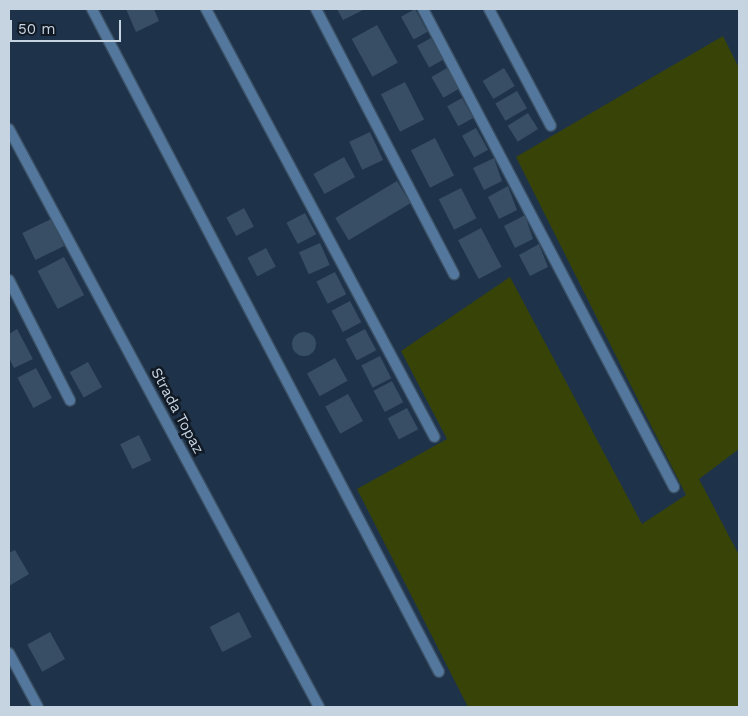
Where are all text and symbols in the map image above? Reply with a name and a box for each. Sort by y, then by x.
scale bar [12,10,124,42]
text: 50 m [18,20,55,38]
street label: Strada Topaz [147,365,207,457]

